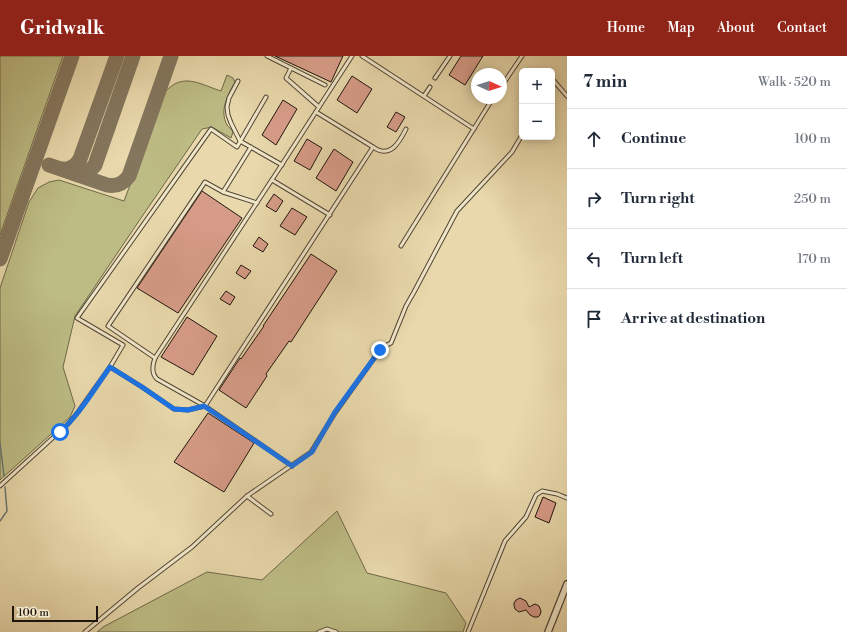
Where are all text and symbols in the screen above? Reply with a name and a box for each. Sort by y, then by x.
text: Gridwalk [20,16,104,40]
text: Home [607,19,645,37]
text: Map [667,19,695,37]
text: About [717,19,755,37]
text: Contact [777,19,827,37]
north arrow [471,68,507,104]
map controls [519,68,555,140]
button: + [519,68,555,104]
text: 7 min [583,71,627,93]
text: Walk · 520 m [758,74,831,90]
button: − [519,104,555,140]
icon: ahead [583,128,605,150]
text: Continue [621,129,686,148]
text: 100 m [795,131,831,147]
icon: right [583,188,605,210]
text: Turn right [621,189,695,208]
text: 250 m [794,191,831,207]
icon: left [583,248,605,270]
text: Turn left [621,249,683,268]
text: 170 m [797,251,831,267]
icon: arrive [583,308,605,330]
text: Arrive at destination [621,309,765,328]
route end [371,341,389,359]
route start [51,423,69,441]
scale bar [12,604,98,623]
text: 100 m [18,606,49,620]

